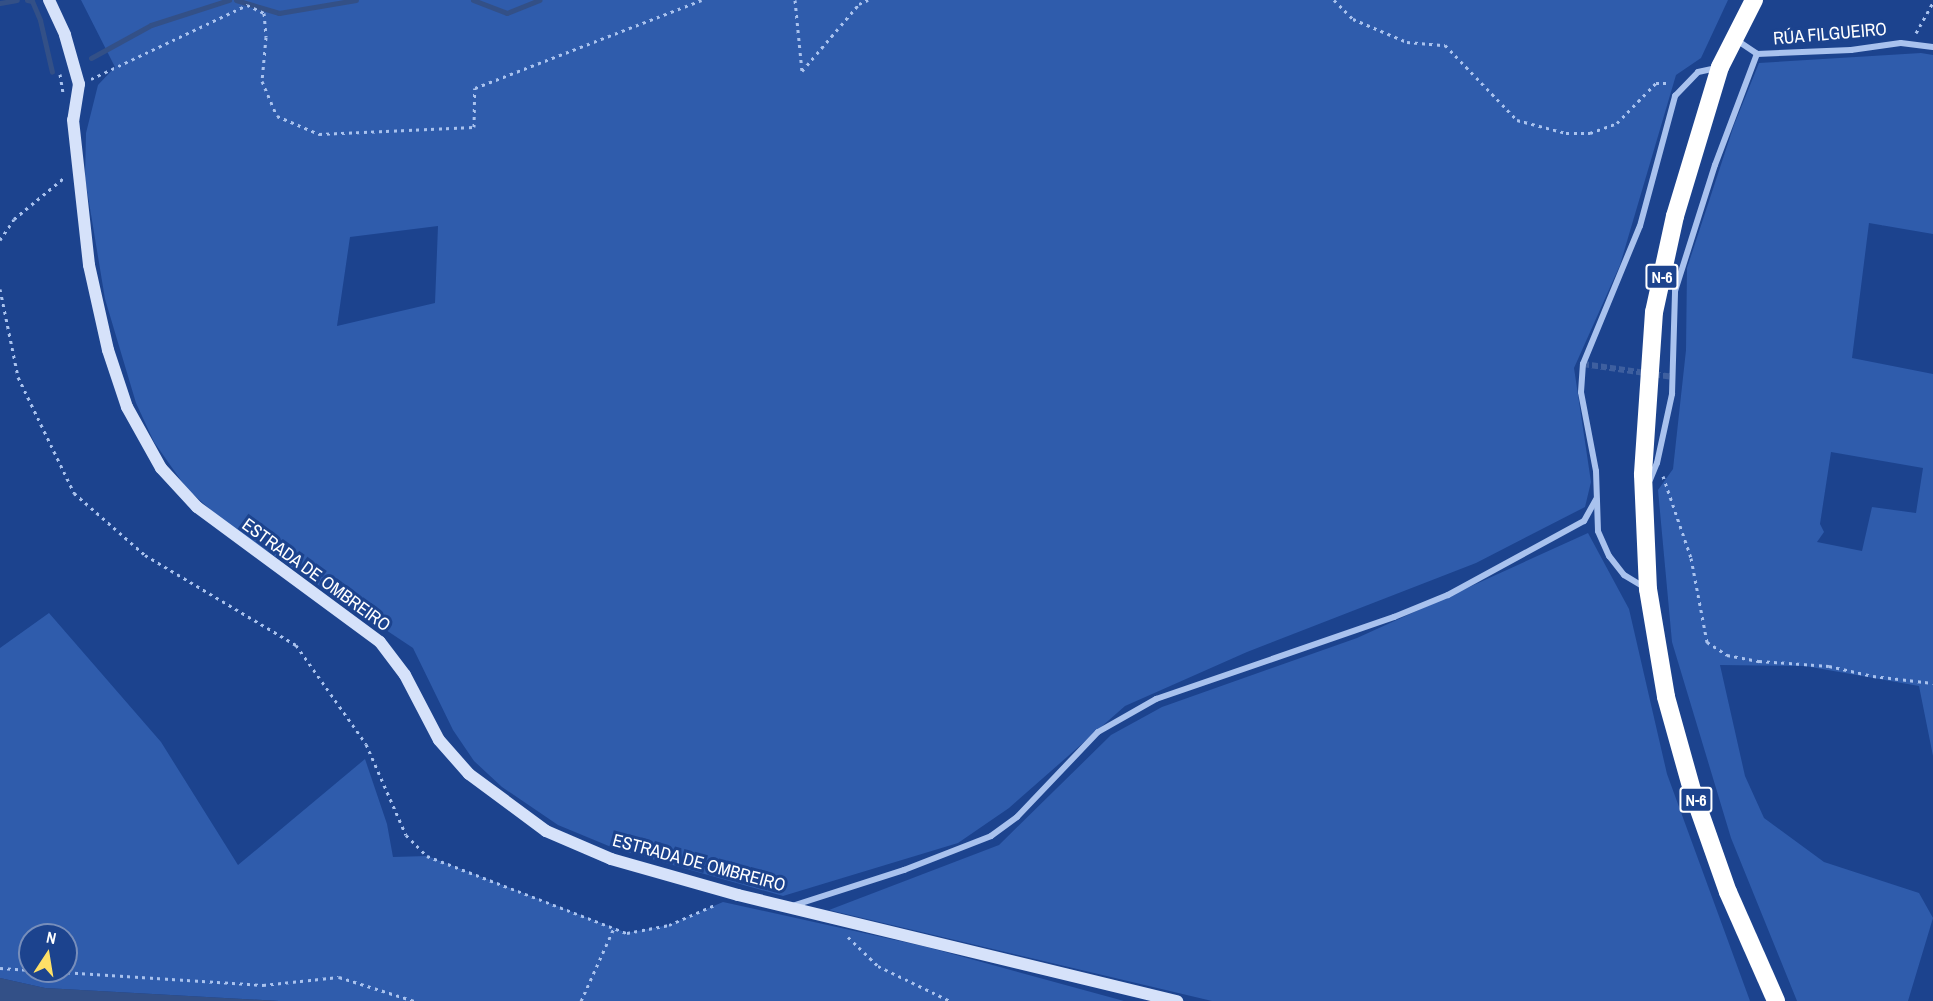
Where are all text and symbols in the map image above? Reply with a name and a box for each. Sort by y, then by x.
street label: RÚA FILGUEIRO [1772,18,1888,50]
road number: N-6 [1644,264,1680,290]
street label: ESTRADA DE OMBREIRO [237,514,395,636]
road number: N-6 [1678,787,1714,813]
street label: ESTRADA DE OMBREIRO [610,829,788,897]
north arrow [18,923,78,983]
text: N [44,926,58,949]

